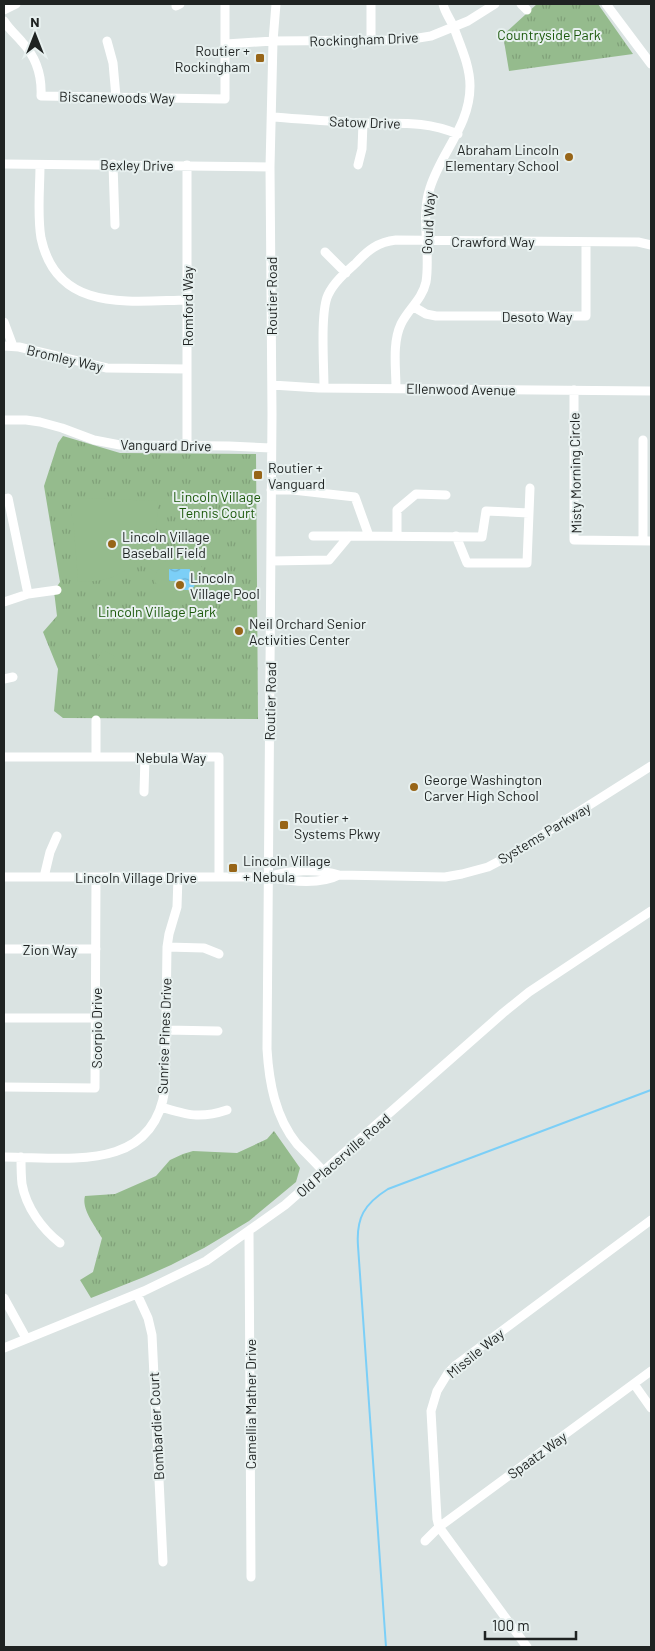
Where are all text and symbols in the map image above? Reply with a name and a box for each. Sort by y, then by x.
north arrow [10,10,60,60]
text: N [30,13,40,30]
park label: Countryside Park [497,26,601,43]
street label: Rockingham Drive [309,29,419,49]
place label: Routier + Rockingham [175,42,250,75]
marker: Routier + Rockingham [254,52,266,64]
street label: Biscanewoods Way [59,87,176,107]
street label: Satow Drive [329,112,401,132]
place label: Abraham Lincoln Elementary School [445,141,559,174]
marker: Abraham Lincoln Elementary School [563,151,575,163]
street label: Bexley Drive [100,156,174,174]
street label: Gould Way [418,191,438,255]
street label: Crawford Way [451,233,535,250]
street label: Routier Road [263,257,280,335]
street label: Romford Way [179,265,196,346]
street label: Desoto Way [502,308,573,325]
street label: Bromley Way [25,341,105,375]
street label: Ellenwood Avenue [406,380,516,398]
street label: Misty Morning Circle [565,412,585,534]
street label: Vanguard Drive [120,436,212,454]
place label: Routier + Vanguard [268,459,325,492]
marker: Routier + Vanguard [252,469,264,481]
park label: Lincoln Village Tennis Court [173,488,261,521]
place label: Lincoln Village Baseball Field [122,528,210,561]
marker: Lincoln Village Baseball Field [106,538,118,550]
place label: Lincoln Village Pool [190,569,260,602]
marker: Lincoln Village Pool [174,579,186,591]
park label: Lincoln Village Park [98,603,216,620]
place label: Neil Orchard Senior Activities Center [249,615,366,648]
marker: Neil Orchard Senior Activities Center [233,625,245,637]
street label: Routier Road [261,662,279,740]
street label: Nebula Way [136,749,207,766]
place label: George Washington Carver High School [424,771,542,804]
marker: George Washington Carver High School [408,781,420,793]
street label: Systems Parkway [494,798,594,867]
place label: Routier + Systems Pkwy [294,809,381,842]
marker: Routier + Systems Pkwy [278,819,290,831]
place label: Lincoln Village + Nebula [243,852,331,885]
marker: Lincoln Village + Nebula [227,862,239,874]
street label: Lincoln Village Drive [75,869,197,886]
street label: Zion Way [23,941,78,958]
street label: Sunrise Pines Drive [153,978,175,1094]
street label: Scorpio Drive [88,987,105,1069]
street label: Old Placerville Road [292,1110,394,1200]
street label: Missile Way [443,1324,508,1381]
street label: Camellia Mather Drive [242,1339,259,1469]
street label: Bombardier Court [145,1371,167,1481]
street label: Spaatz Way [504,1427,571,1482]
scale bar [485,1608,576,1640]
text: 100 m [492,1616,530,1634]

